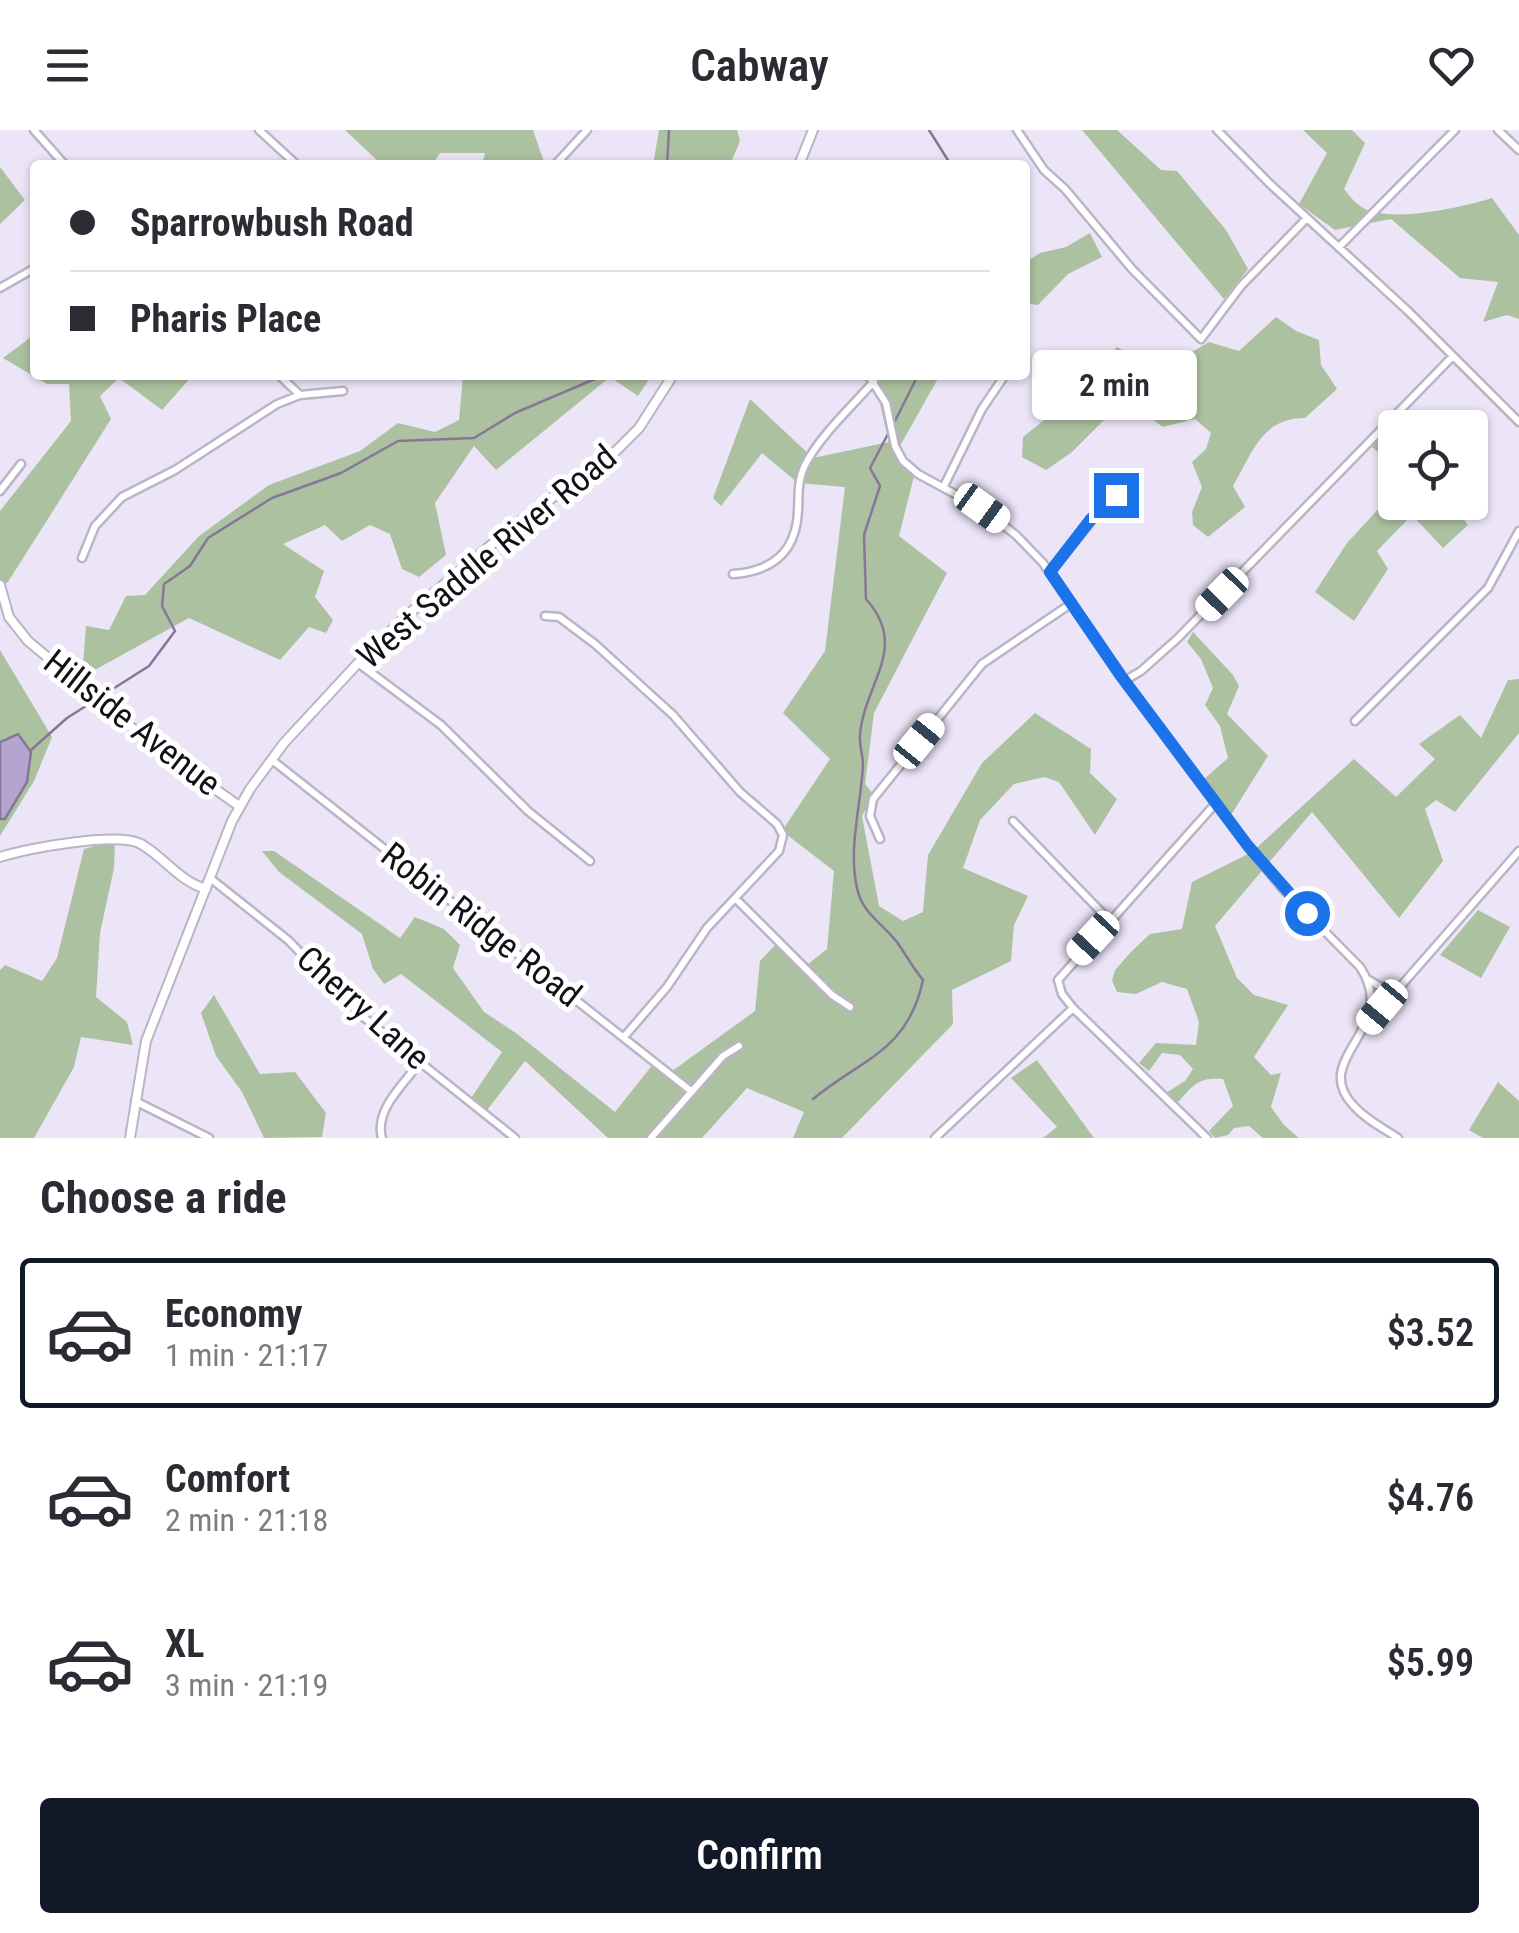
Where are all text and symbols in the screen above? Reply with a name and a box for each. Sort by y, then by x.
icon: menu [40,38,95,93]
icon: heart [1424,38,1479,93]
text: Cabway [690,39,829,92]
text: Sparrowbush Road [130,201,414,245]
text: Pharis Place [130,297,321,341]
callout: 2 min [1034,350,1198,420]
text: 2 min [1079,366,1150,404]
map controls [1378,410,1488,520]
button: locate [1378,410,1488,520]
street label: West Saddle River Road [349,437,625,677]
route end [1094,473,1139,518]
car [949,478,1015,538]
car [1190,562,1254,626]
street label: Hillside Avenue [36,641,228,805]
car [888,708,950,774]
street label: Robin Ridge Road [373,834,589,1016]
route start [1285,891,1330,936]
car [1062,906,1124,970]
street label: Cherry Lane [288,938,438,1078]
car [1351,974,1413,1040]
text: Choose a ride [40,1171,287,1224]
icon: car [45,1288,135,1378]
text: Economy [165,1292,302,1336]
text: $3.52 [1387,1311,1474,1355]
text: 1 min · 21:17 [165,1336,328,1374]
icon: car [45,1453,135,1543]
text: Comfort [165,1457,290,1501]
text: $4.76 [1387,1476,1474,1520]
text: 2 min · 21:18 [165,1501,328,1539]
icon: car [45,1618,135,1708]
text: XL [165,1622,204,1666]
text: $5.99 [1387,1641,1474,1685]
text: 3 min · 21:19 [165,1666,328,1704]
button: Confirm [40,1798,1479,1913]

